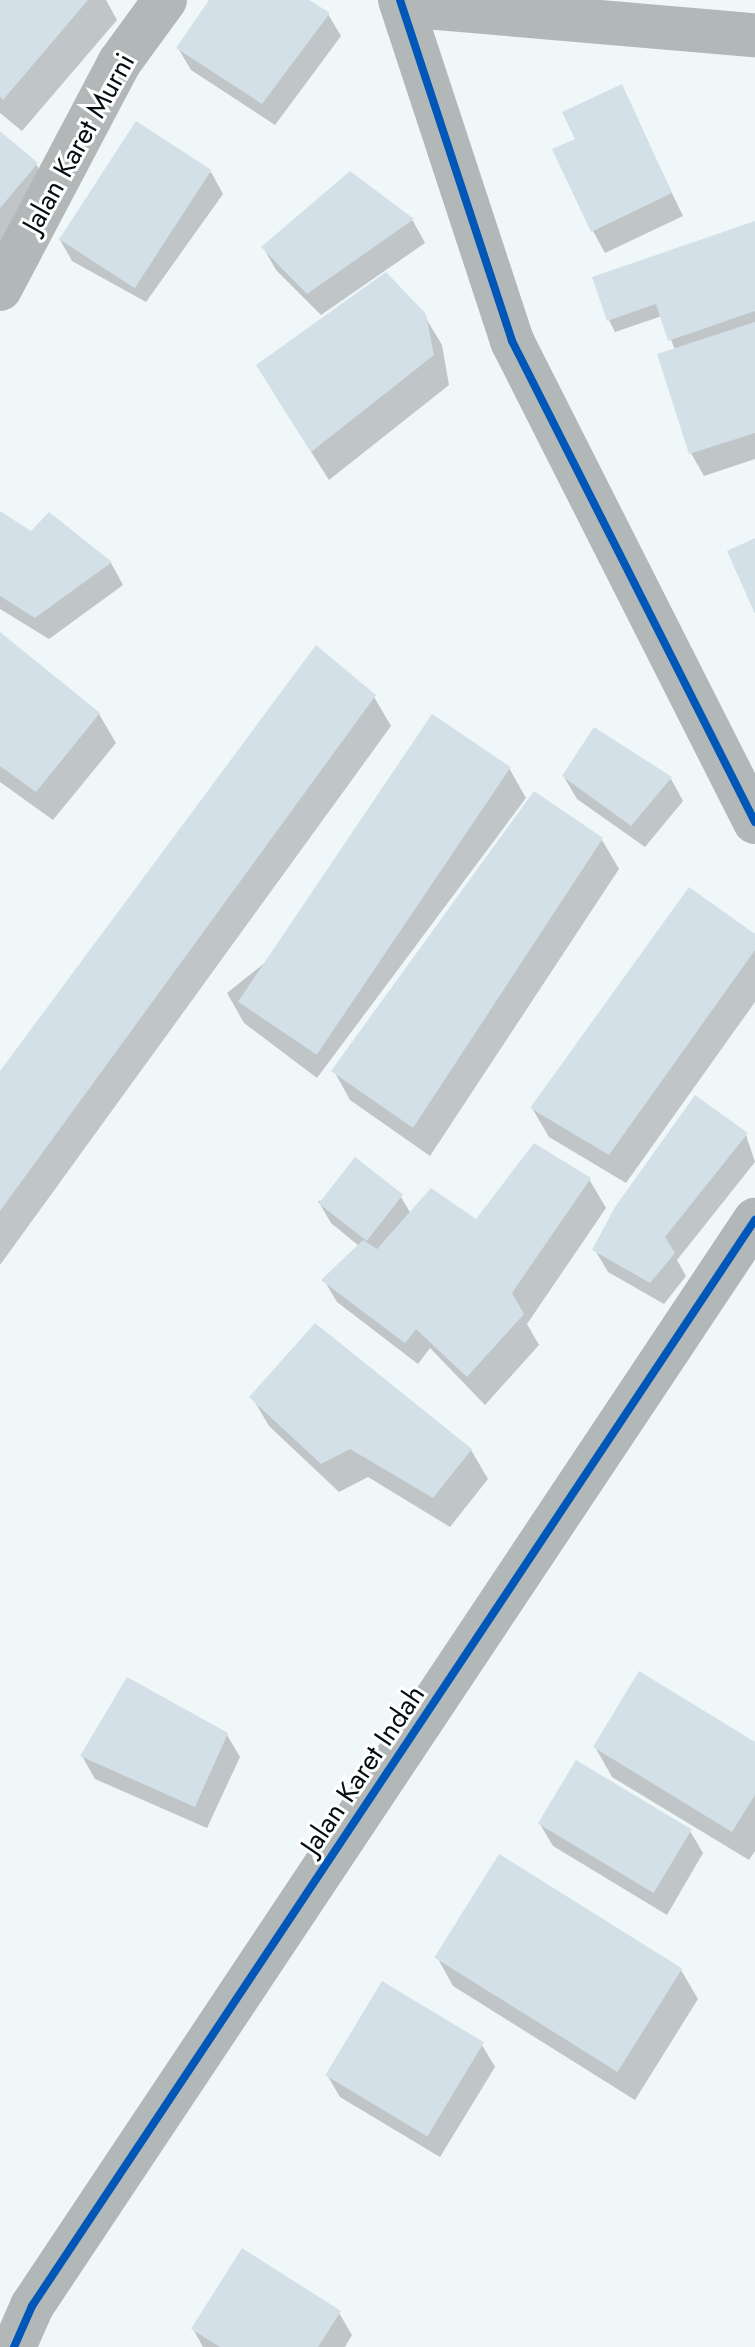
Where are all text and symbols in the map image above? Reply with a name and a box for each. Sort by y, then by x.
street label: Jalan Karet Murni [16,47,142,239]
street label: Jalan Karet Indah [294,1679,432,1861]

